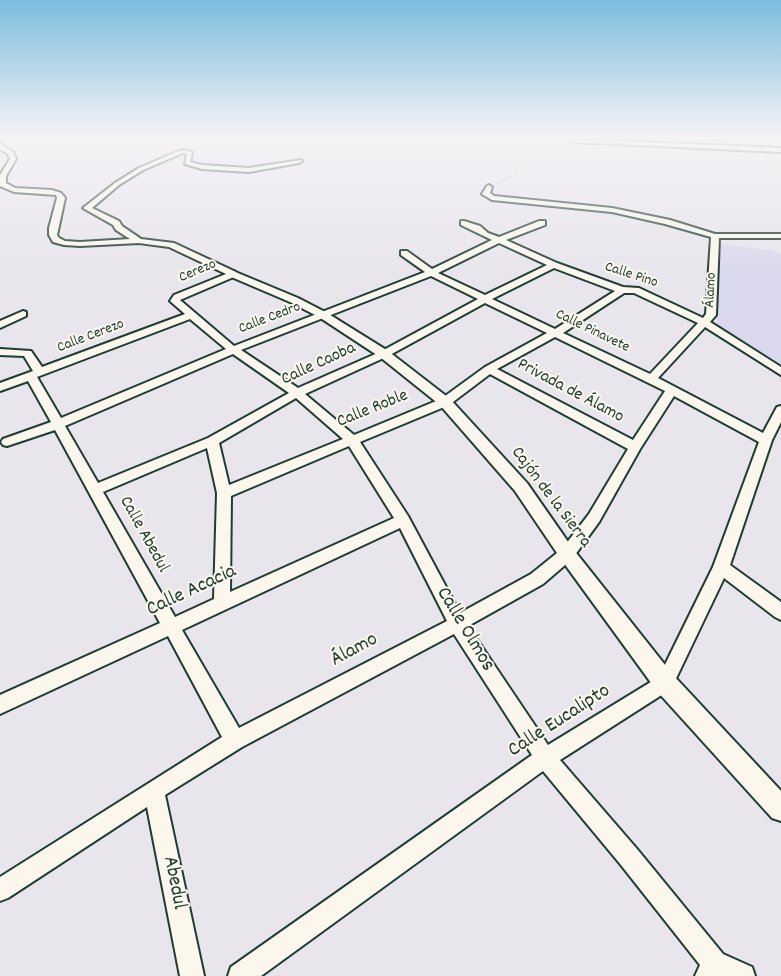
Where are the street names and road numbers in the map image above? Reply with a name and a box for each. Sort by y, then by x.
street label: Cerezo [177,256,219,288]
street label: Calle Pino [602,259,660,293]
street label: Álamo [702,272,722,308]
street label: Calle Cedro [236,299,304,339]
street label: Calle Pinavete [552,306,632,358]
street label: Calle Cerezo [55,316,127,358]
street label: Calle Caoba [278,338,360,392]
street label: Privada de Álamo [513,355,627,429]
street label: Calle Roble [334,386,412,434]
street label: Cajón de la Sierra [505,443,595,553]
street label: Calle Abedul [113,493,173,577]
street label: Calle Acacia [143,560,241,624]
street label: Calle Olmos [429,583,499,677]
street label: Álamo [327,628,383,674]
street label: Calle Eucalipto [504,680,616,764]
street label: Abedul [156,854,190,912]

